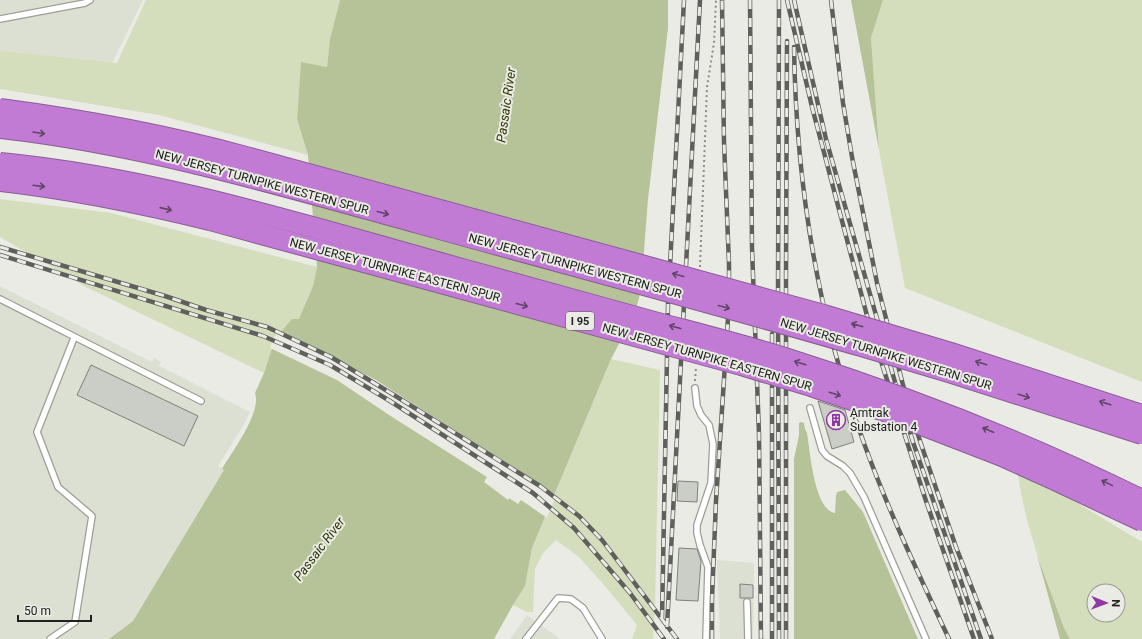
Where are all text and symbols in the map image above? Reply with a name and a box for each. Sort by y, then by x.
water label: Passaic River [493,66,519,143]
one-way arrow [32,129,45,137]
street label: NEW JERSEY TURNPIKE WESTERN SPUR [154,147,371,217]
one-way arrow [32,182,45,190]
one-way arrow [160,206,173,214]
one-way arrow [376,210,389,218]
street label: NEW JERSEY TURNPIKE WESTERN SPUR [467,231,684,301]
street label: NEW JERSEY TURNPIKE EASTERN SPUR [288,235,502,305]
one-way arrow [671,270,684,278]
one-way arrow [515,302,528,309]
one-way arrow [718,304,731,311]
road number: I 95 [566,312,594,330]
street label: NEW JERSEY TURNPIKE WESTERN SPUR [779,315,994,393]
street label: NEW JERSEY TURNPIKE EASTERN SPUR [601,320,814,394]
one-way arrow [850,321,863,328]
one-way arrow [669,323,682,330]
one-way arrow [794,359,807,366]
one-way arrow [975,359,988,366]
one-way arrow [829,391,842,398]
one-way arrow [1017,392,1029,400]
one-way arrow [1099,398,1111,406]
place label: Amtrak Substation 4 [850,406,917,434]
building icon: Amtrak Substation 4 [825,409,847,431]
one-way arrow [983,426,995,434]
one-way arrow [1101,479,1113,486]
water label: Passaic River [290,514,348,584]
north arrow [1086,583,1126,623]
scale bar [18,597,91,623]
text: N [1109,599,1122,607]
text: 50 m [24,604,51,618]

